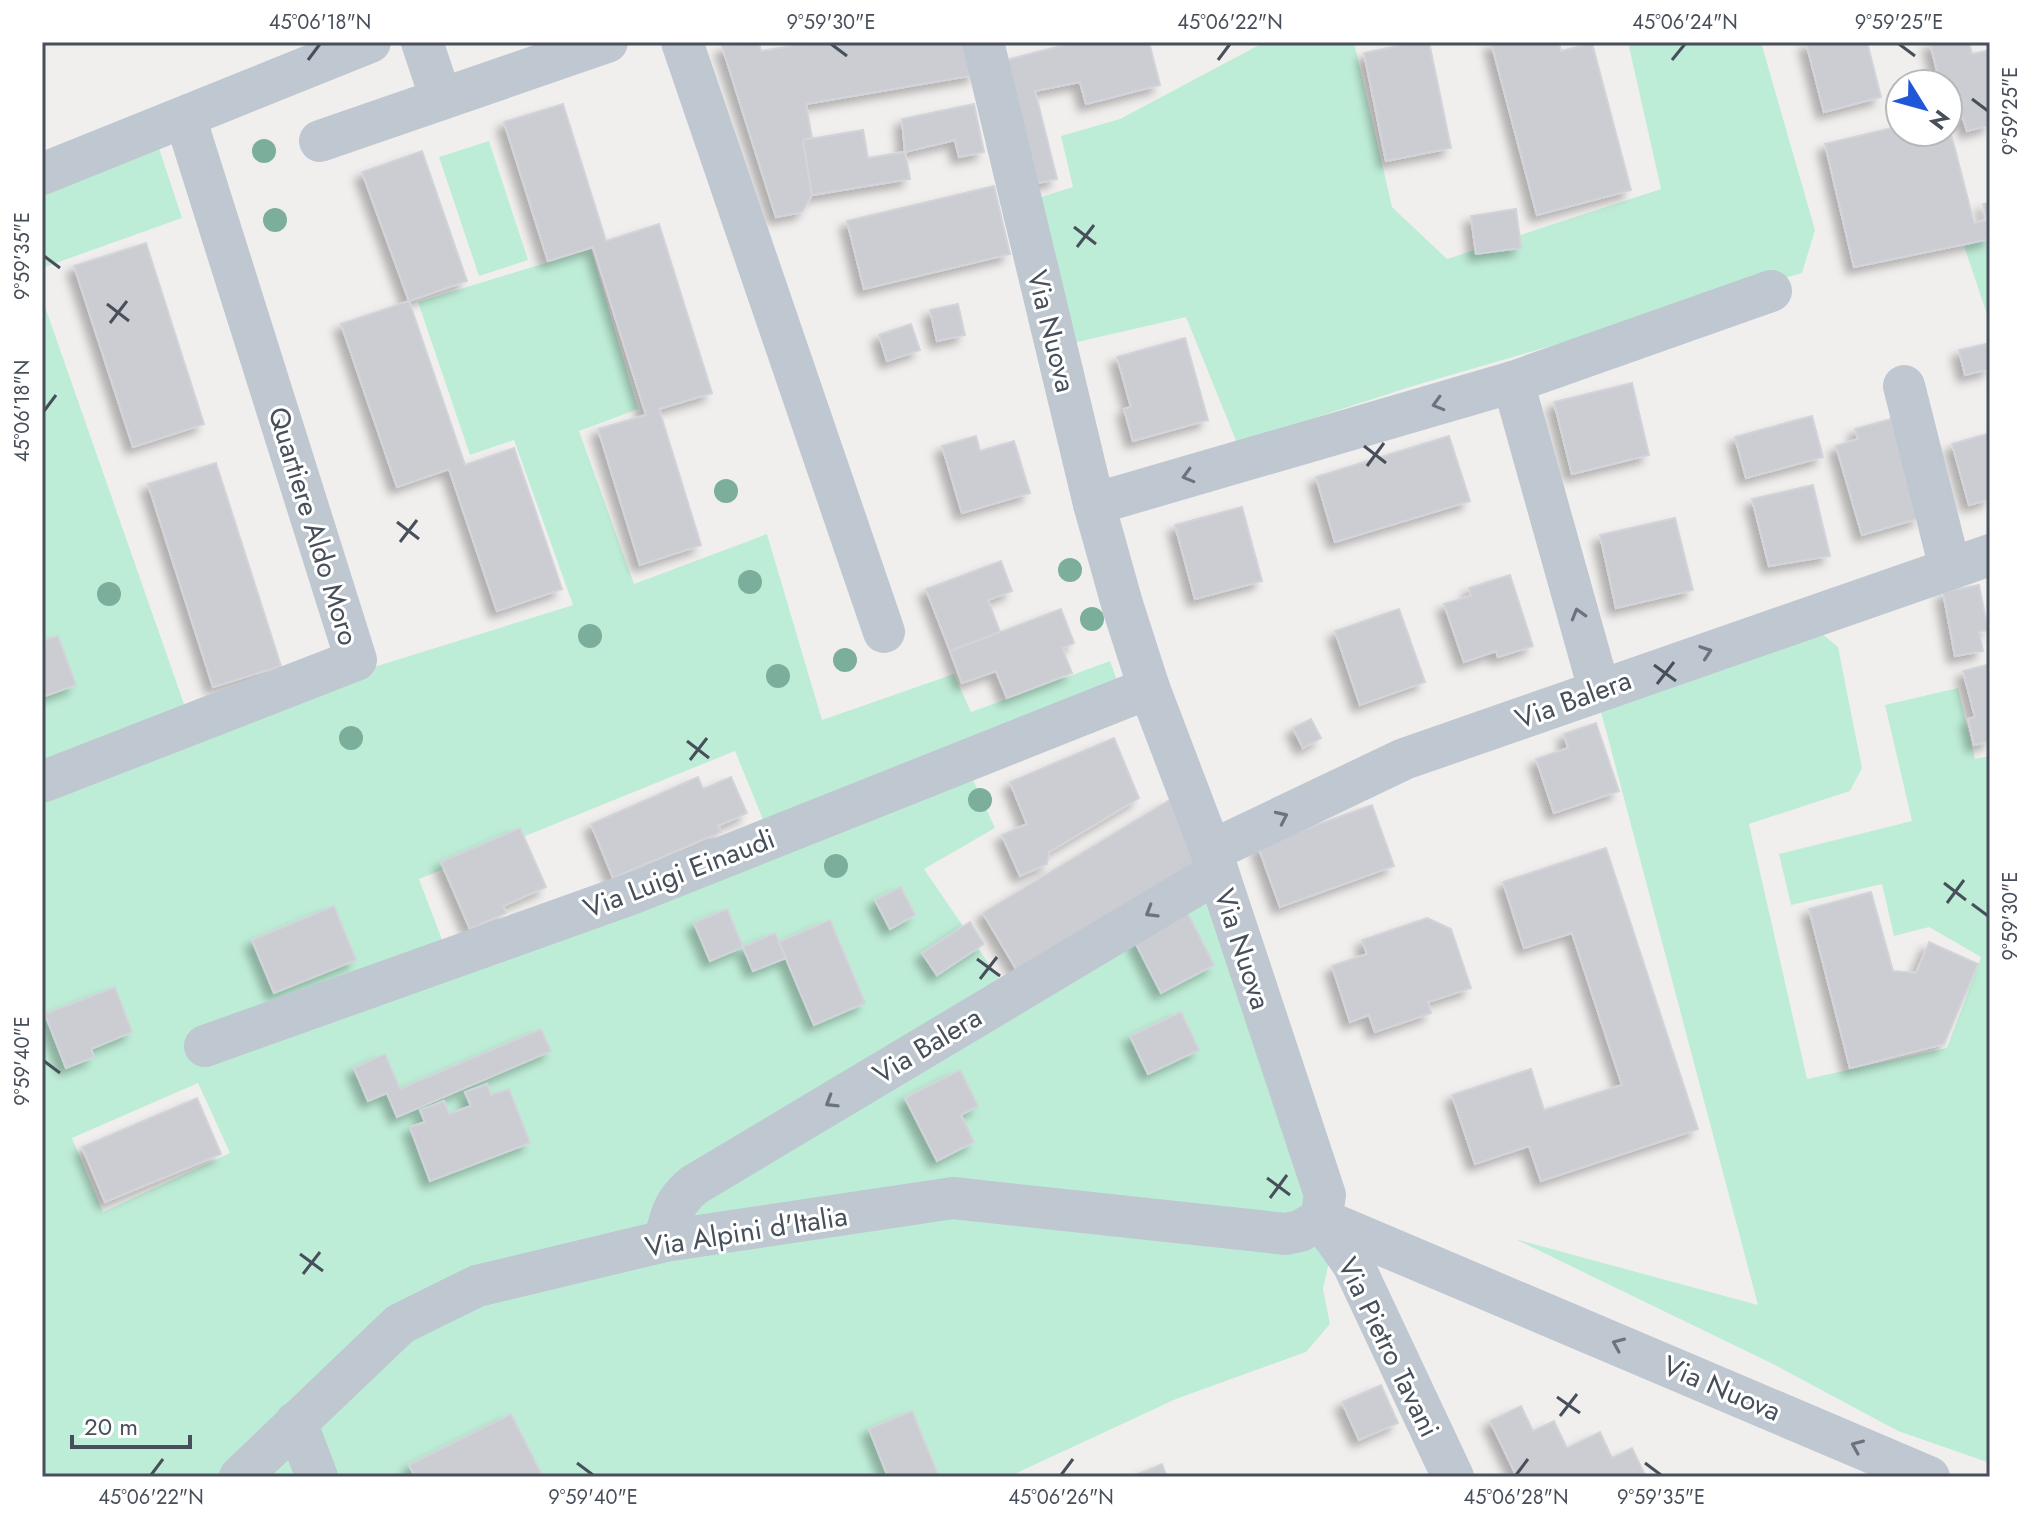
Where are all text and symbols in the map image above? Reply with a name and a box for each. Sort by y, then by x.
text: 45°06'18"N [269,8,371,37]
text: 9°59'30"E [787,8,875,37]
text: 45°06'22"N [1177,8,1283,37]
text: 45°06'24"N [1632,8,1738,37]
text: 9°59'25"E [1855,8,1943,37]
text: 9°59'25"E [1996,67,2025,155]
north arrow [1884,68,1964,148]
text: N [1922,103,1958,137]
text: 9°59'35"E [8,212,37,300]
street label: Via Nuova [1017,266,1086,397]
text: 45°06'18"N [8,360,37,462]
one-way arrow [1431,395,1445,411]
street label: Quartiere Aldo Moro [258,402,369,650]
one-way arrow [1182,467,1196,483]
one-way arrow [1571,608,1587,622]
one-way arrow [1698,646,1712,662]
street label: Via Balera [1509,660,1637,739]
one-way arrow [1273,811,1288,827]
street label: Via Luigi Einaudi [578,818,781,929]
text: 9°59'30"E [1996,872,2025,960]
street label: Via Nuova [1204,884,1281,1015]
one-way arrow [1145,902,1160,918]
street label: Via Balera [865,997,990,1094]
text: 9°59'40"E [8,1016,37,1106]
one-way arrow [825,1093,840,1108]
street label: Via Alpini d'Italia [642,1195,850,1268]
street label: Via Pietro Tavani [1327,1250,1450,1444]
one-way arrow [1612,1337,1626,1353]
street label: Via Nuova [1656,1345,1787,1432]
scale bar [72,1399,190,1449]
text: 20 m [84,1409,138,1444]
one-way arrow [1851,1440,1865,1456]
text: 45°06'22"N [98,1483,204,1512]
text: 9°59'40"E [548,1483,638,1512]
text: 45°06'26"N [1008,1483,1114,1512]
text: 45°06'28"N [1464,1483,1568,1512]
text: 9°59'35"E [1617,1483,1705,1512]

